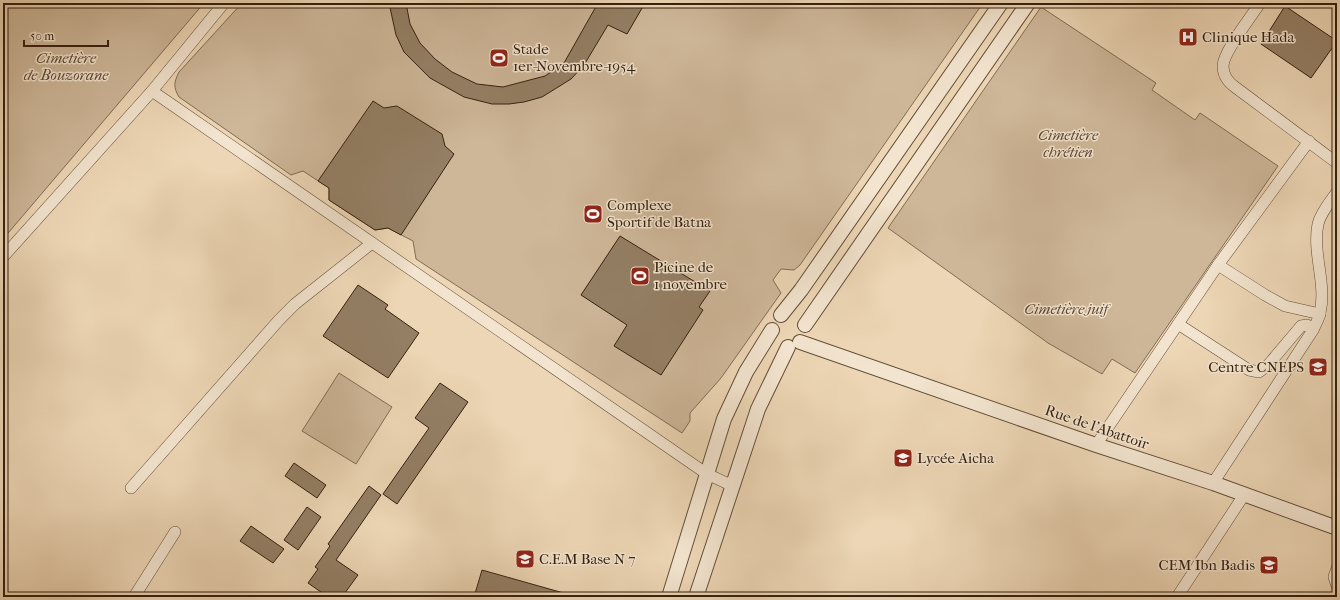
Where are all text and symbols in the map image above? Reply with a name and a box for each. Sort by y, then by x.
scale bar [24,22,108,48]
hospital icon: Clinique Hada [1177,26,1199,48]
place label: Clinique Hada [1202,28,1296,46]
text: 50 m [30,29,54,43]
place label: Stade 1er-Novembre-1954 [513,40,637,75]
sports icon: Stade 1er-Novembre-1954 [488,47,510,69]
park label: Cimetière de Bouzorane [24,49,109,84]
park label: Cimetière chrétien [1038,126,1099,161]
place label: Complexe Sportif de Batna [607,196,712,231]
sports icon: Complexe Sportif de Batna [582,203,604,225]
place label: Picine de 1 novembre [654,258,728,293]
sports icon: Picine de 1 novembre [629,265,651,287]
park label: Cimetière juif [1024,300,1112,318]
school or university icon: Centre CNEPS [1307,356,1329,378]
place label: Centre CNEPS [1208,358,1304,376]
street label: Rue de l'Abattoir [1043,401,1152,453]
school or university icon: Lycée Aicha [892,447,914,469]
place label: Lycée Aicha [917,449,995,467]
school or university icon: C.E.M Base N 7 [514,548,536,570]
place label: C.E.M Base N 7 [539,550,636,568]
school or university icon: CEM Ibn Badis [1258,554,1280,576]
place label: CEM Ibn Badis [1158,556,1255,574]

